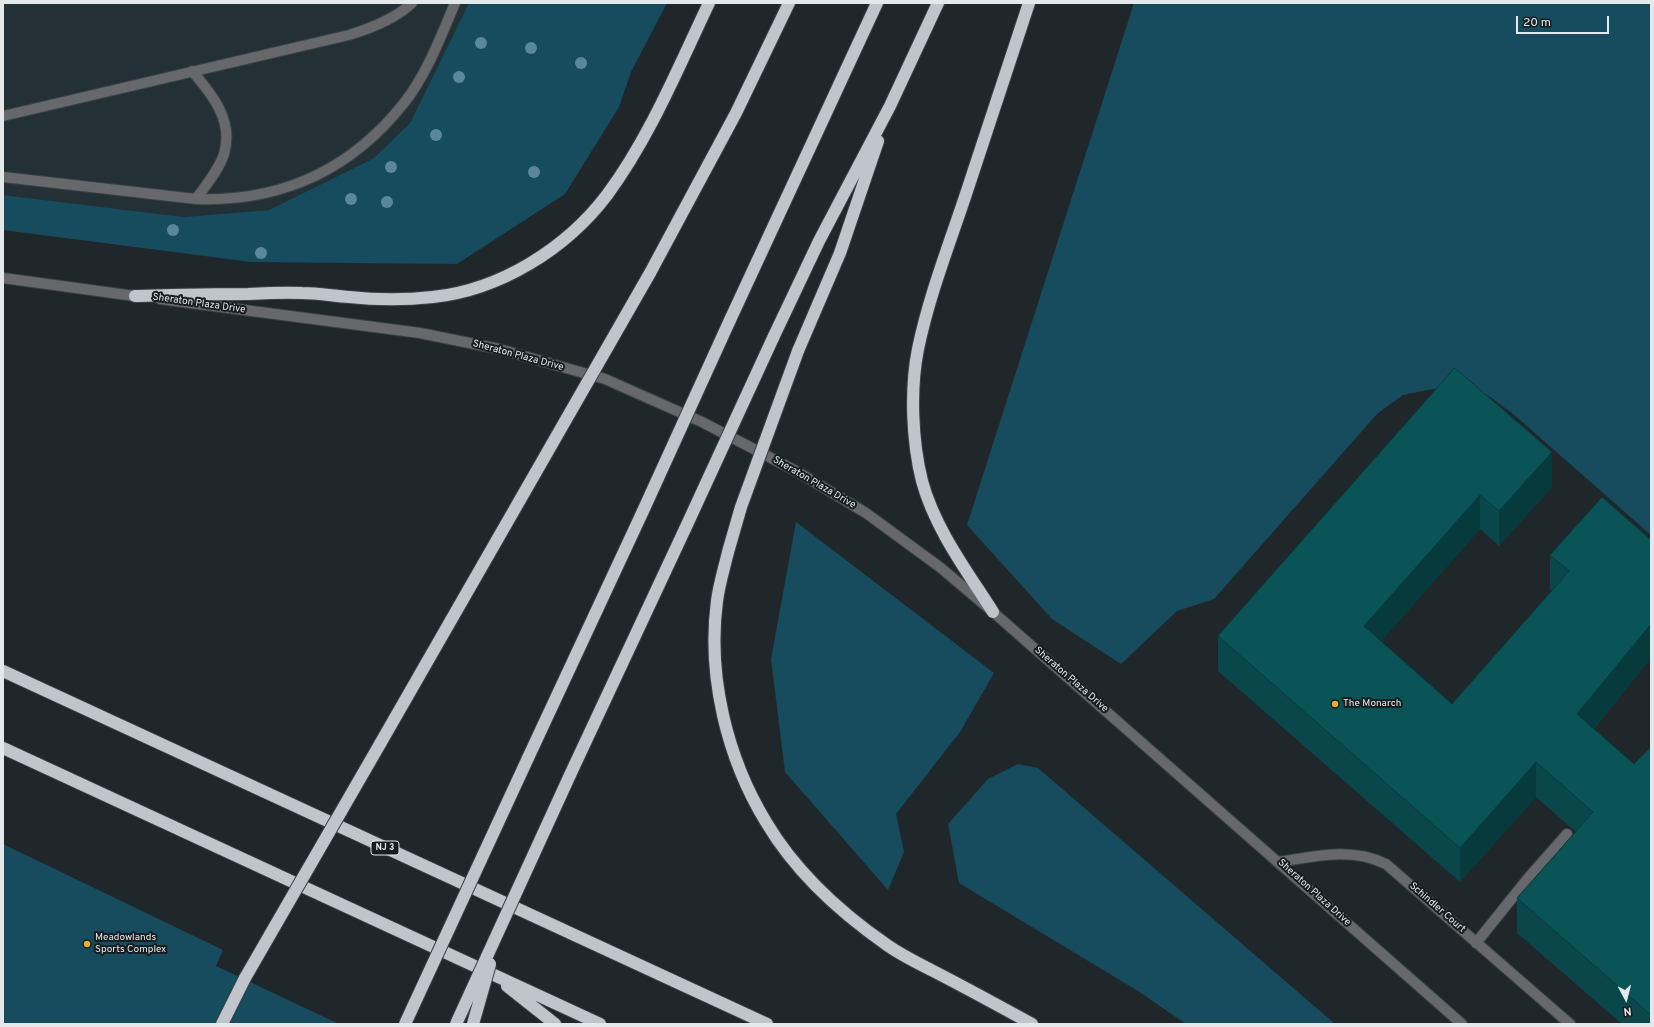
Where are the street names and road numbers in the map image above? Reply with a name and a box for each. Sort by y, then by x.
street label: Sheraton Plaza Drive [152,292,246,316]
street label: Sheraton Plaza Drive [471,338,565,374]
street label: Sheraton Plaza Drive [770,454,858,512]
street label: Sheraton Plaza Drive [1032,645,1110,715]
road number: NJ 3 [371,841,399,855]
street label: Sheraton Plaza Drive [1275,857,1353,929]
street label: Schindler Court [1407,880,1467,936]

